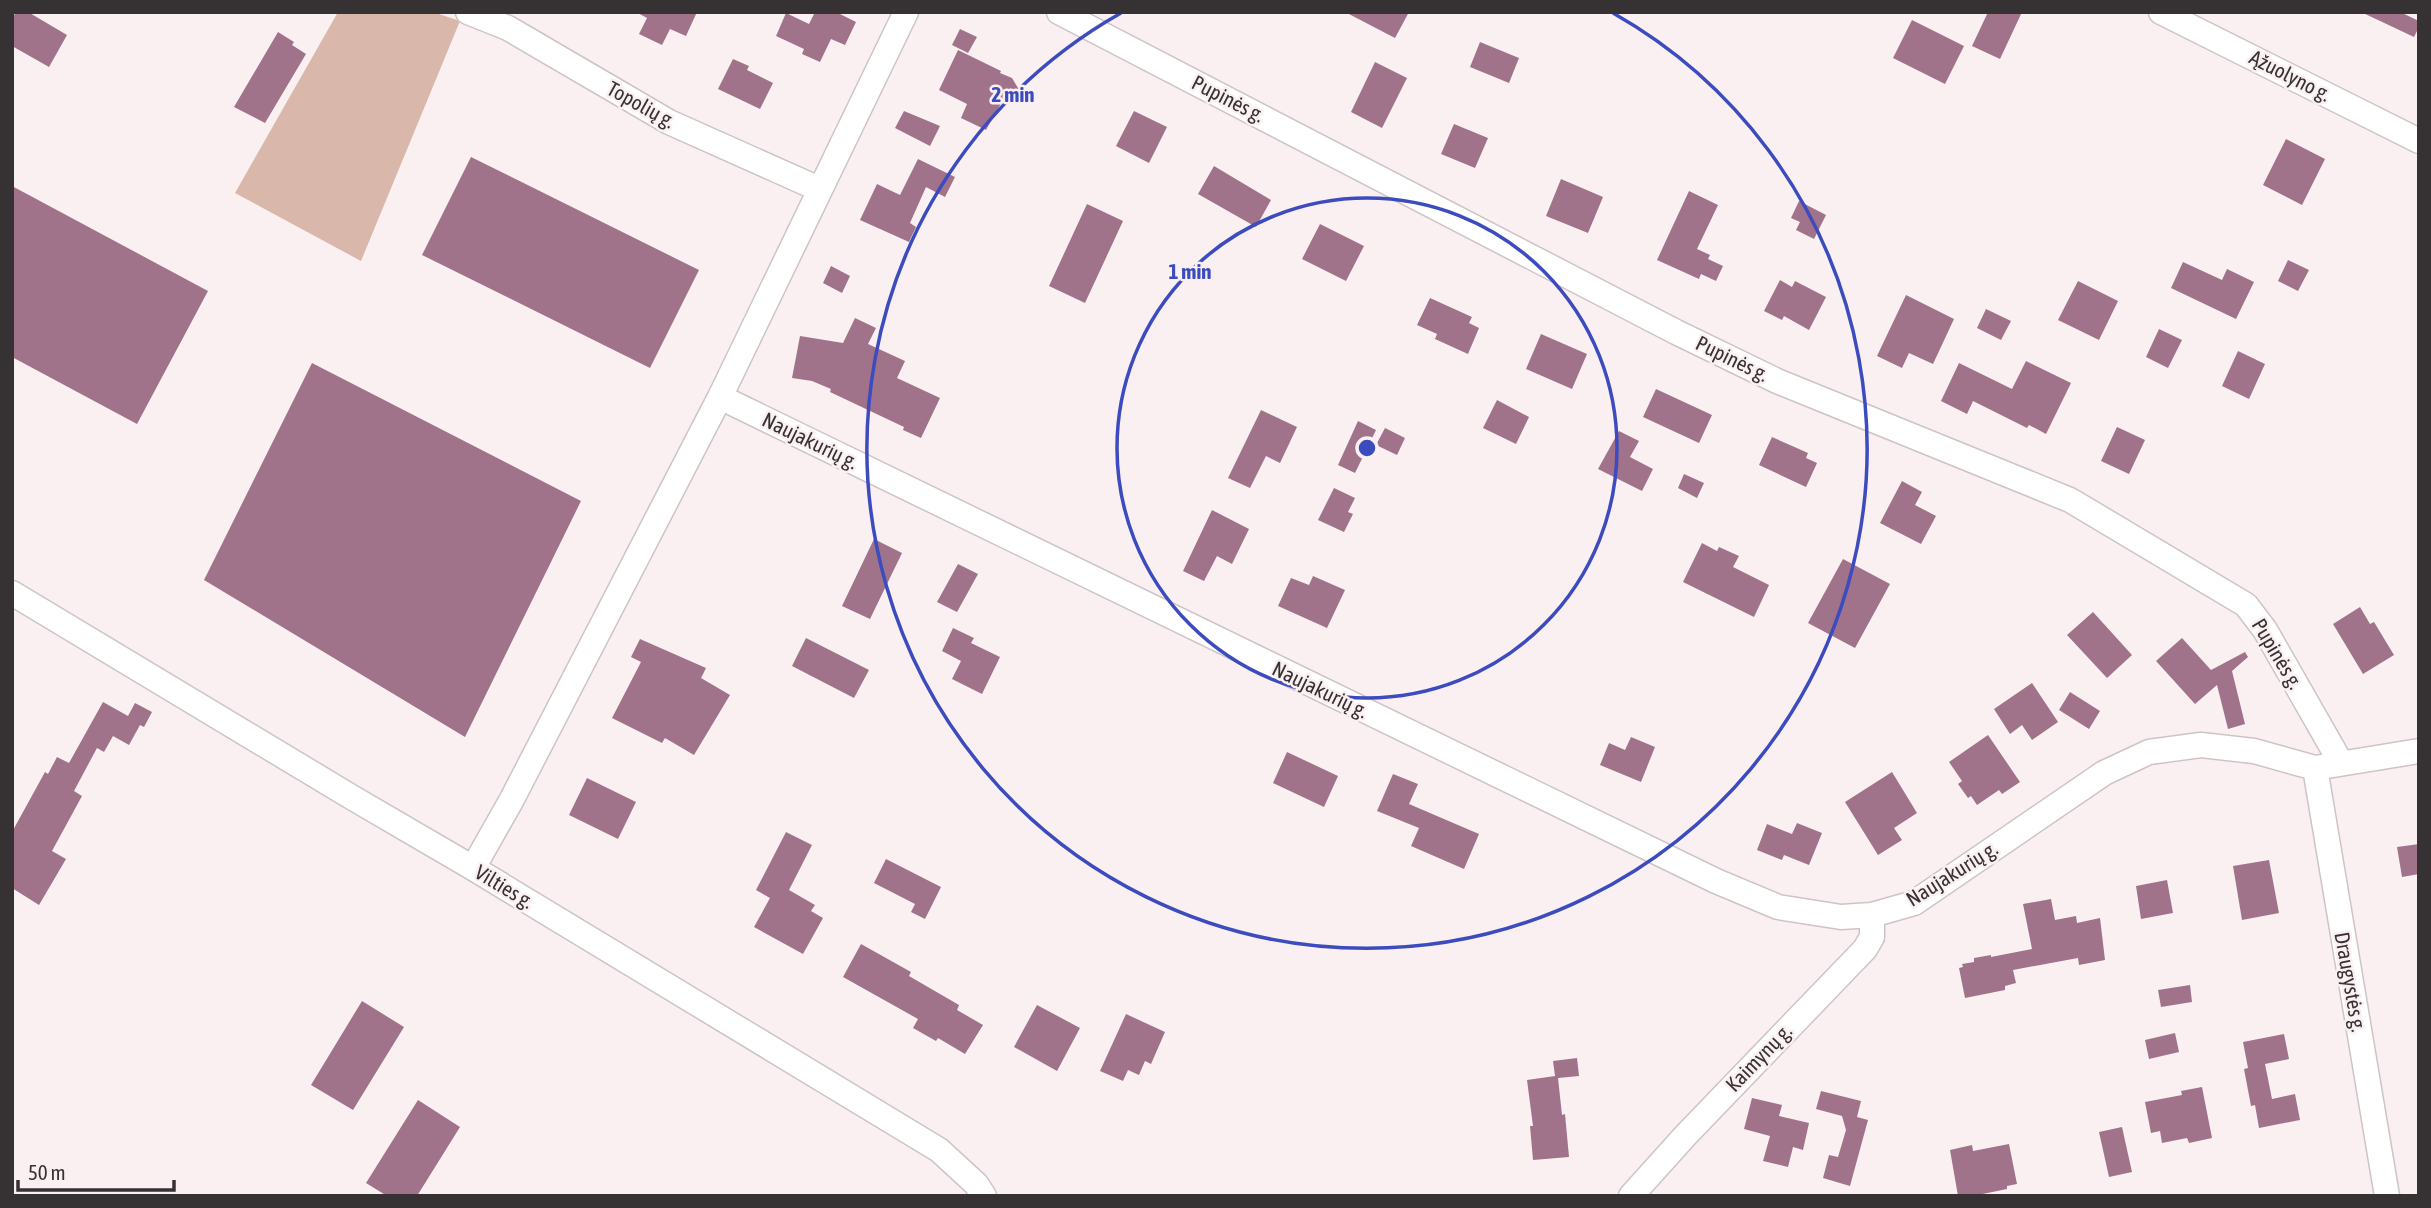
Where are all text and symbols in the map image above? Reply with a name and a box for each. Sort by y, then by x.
street label: Ąžuolyno g. [2246,45,2335,106]
street label: Pupinės g. [1188,70,1269,127]
street label: Topolių g. [603,76,680,133]
text: 2 min [992,82,1034,106]
text: 1 min [1169,259,1211,283]
street label: Pupinės g. [1692,330,1773,386]
street label: Naujakurių g. [759,407,862,473]
centre of rings [1355,436,1379,460]
street label: Pupinės g. [2247,614,2308,693]
street label: Naujakurių g. [1269,656,1372,722]
street label: Naujakurių g. [1901,836,2002,911]
street label: Vilties g. [471,859,538,913]
street label: Draugystės g. [2330,930,2372,1034]
street label: Kaimynų g. [1720,1019,1796,1096]
scale bar [18,1148,173,1192]
text: 50 m [28,1160,66,1184]

